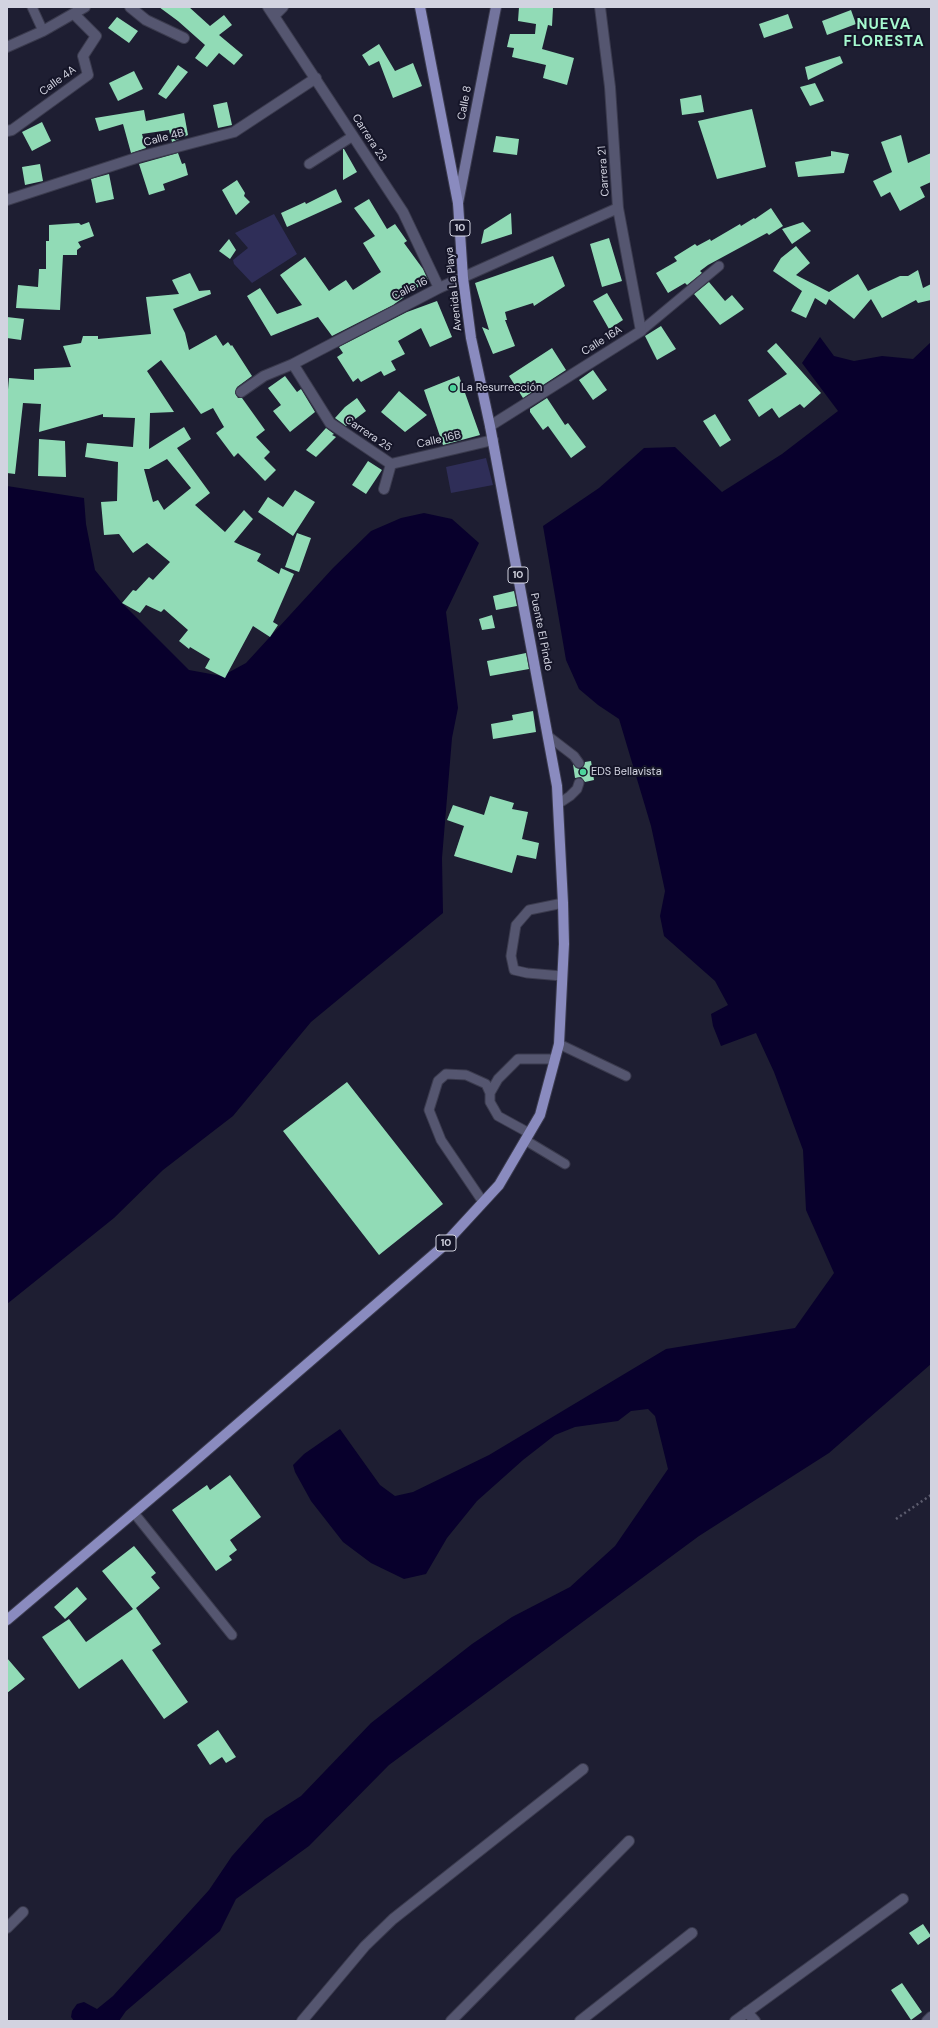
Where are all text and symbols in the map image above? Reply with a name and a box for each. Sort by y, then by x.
district label: NUEVA FLORESTA [843,16,925,51]
street label: Calle 4A [37,63,79,99]
street label: Calle 8 [455,85,475,121]
street label: Carrera 23 [349,112,389,164]
street label: Calle 4B [142,126,186,150]
street label: Carrera 21 [596,145,612,197]
road number: 10 [450,220,470,236]
street label: Avenida La Playa [443,246,465,332]
street label: Calle 16 [390,275,430,303]
street label: Calle 16A [579,323,625,359]
place label: La Resurrección [461,381,542,395]
marker: La Resurrección [448,383,458,393]
street label: Carrera 25 [342,413,394,455]
street label: Calle 16B [416,429,462,451]
road number: 10 [508,567,528,583]
street label: Puente El Pindo [527,592,555,672]
place label: EDS Bellavista [591,765,662,779]
marker: EDS Bellavista [578,767,588,777]
road number: 10 [436,1235,456,1251]

